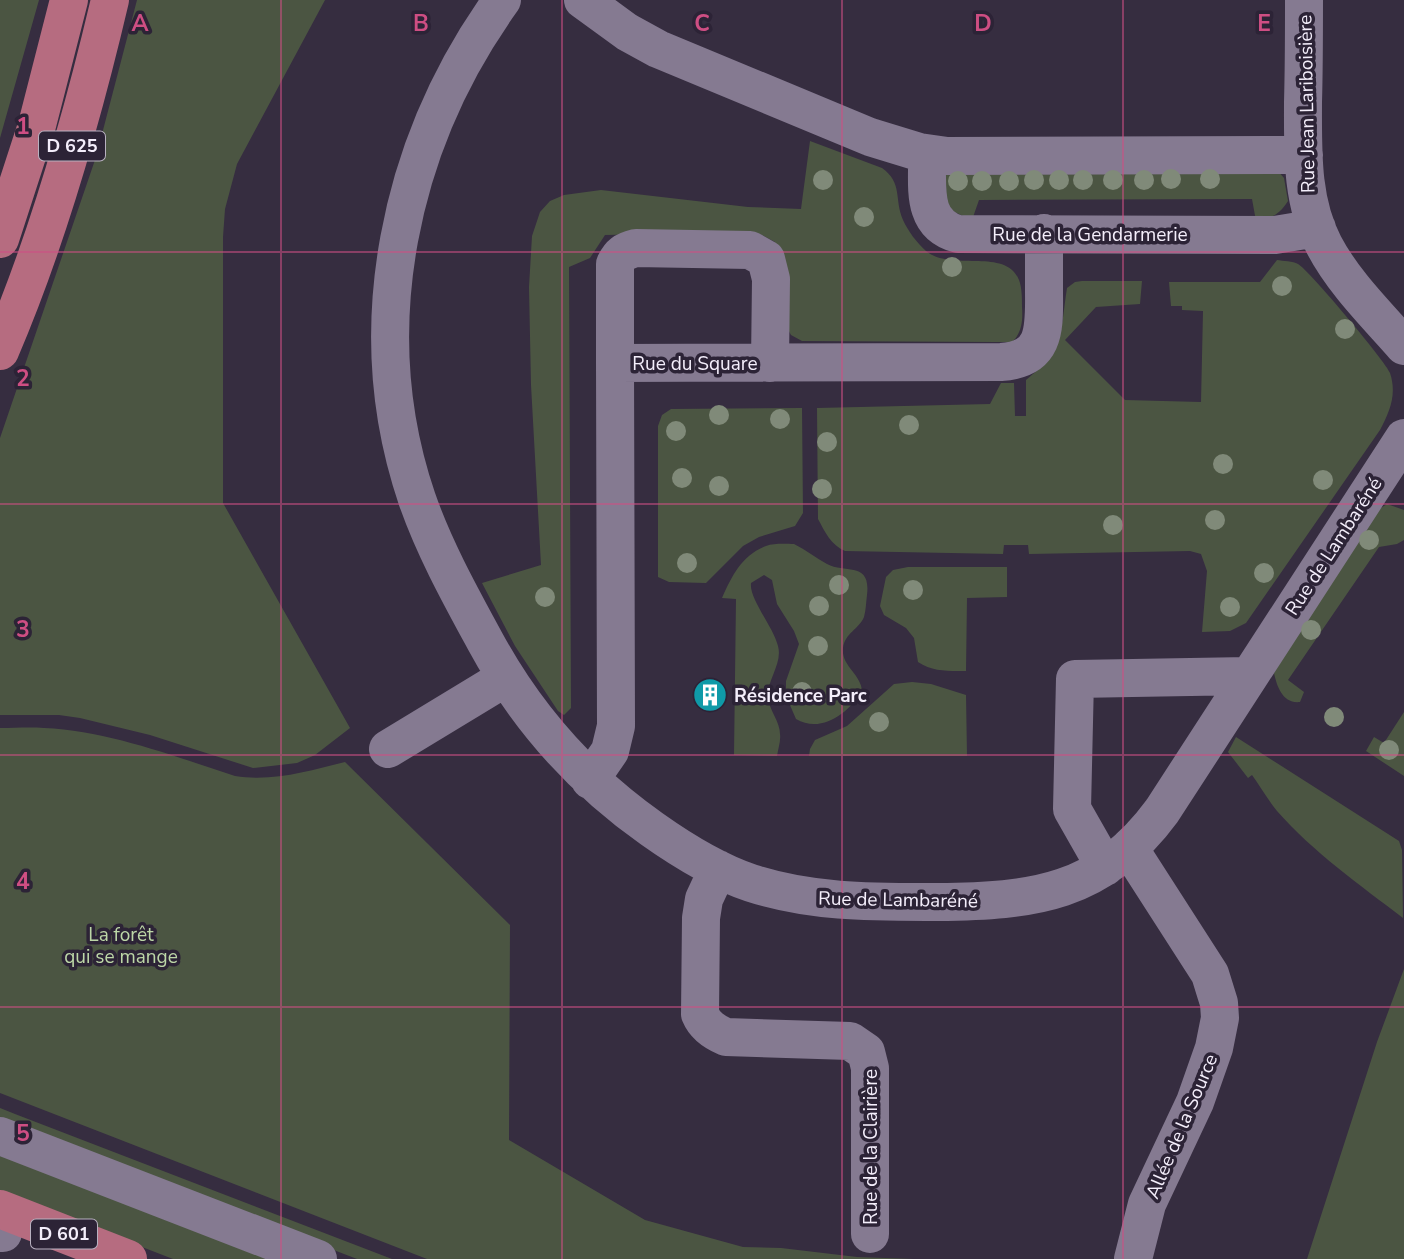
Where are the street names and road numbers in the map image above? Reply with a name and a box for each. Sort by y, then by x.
street label: Rue Jean Lariboisière [1292,15,1322,193]
road number: D 625 [39,132,105,160]
street label: Rue de la Gendarmerie [992,222,1188,248]
street label: Rue du Square [632,351,758,377]
street label: Rue de Lambaréné [1279,472,1388,621]
street label: Rue de Lambaréné [818,886,978,914]
street label: Allée de la Source [1140,1050,1224,1203]
street label: Rue de la Clairière [858,1069,884,1225]
road number: D 601 [31,1219,97,1248]

